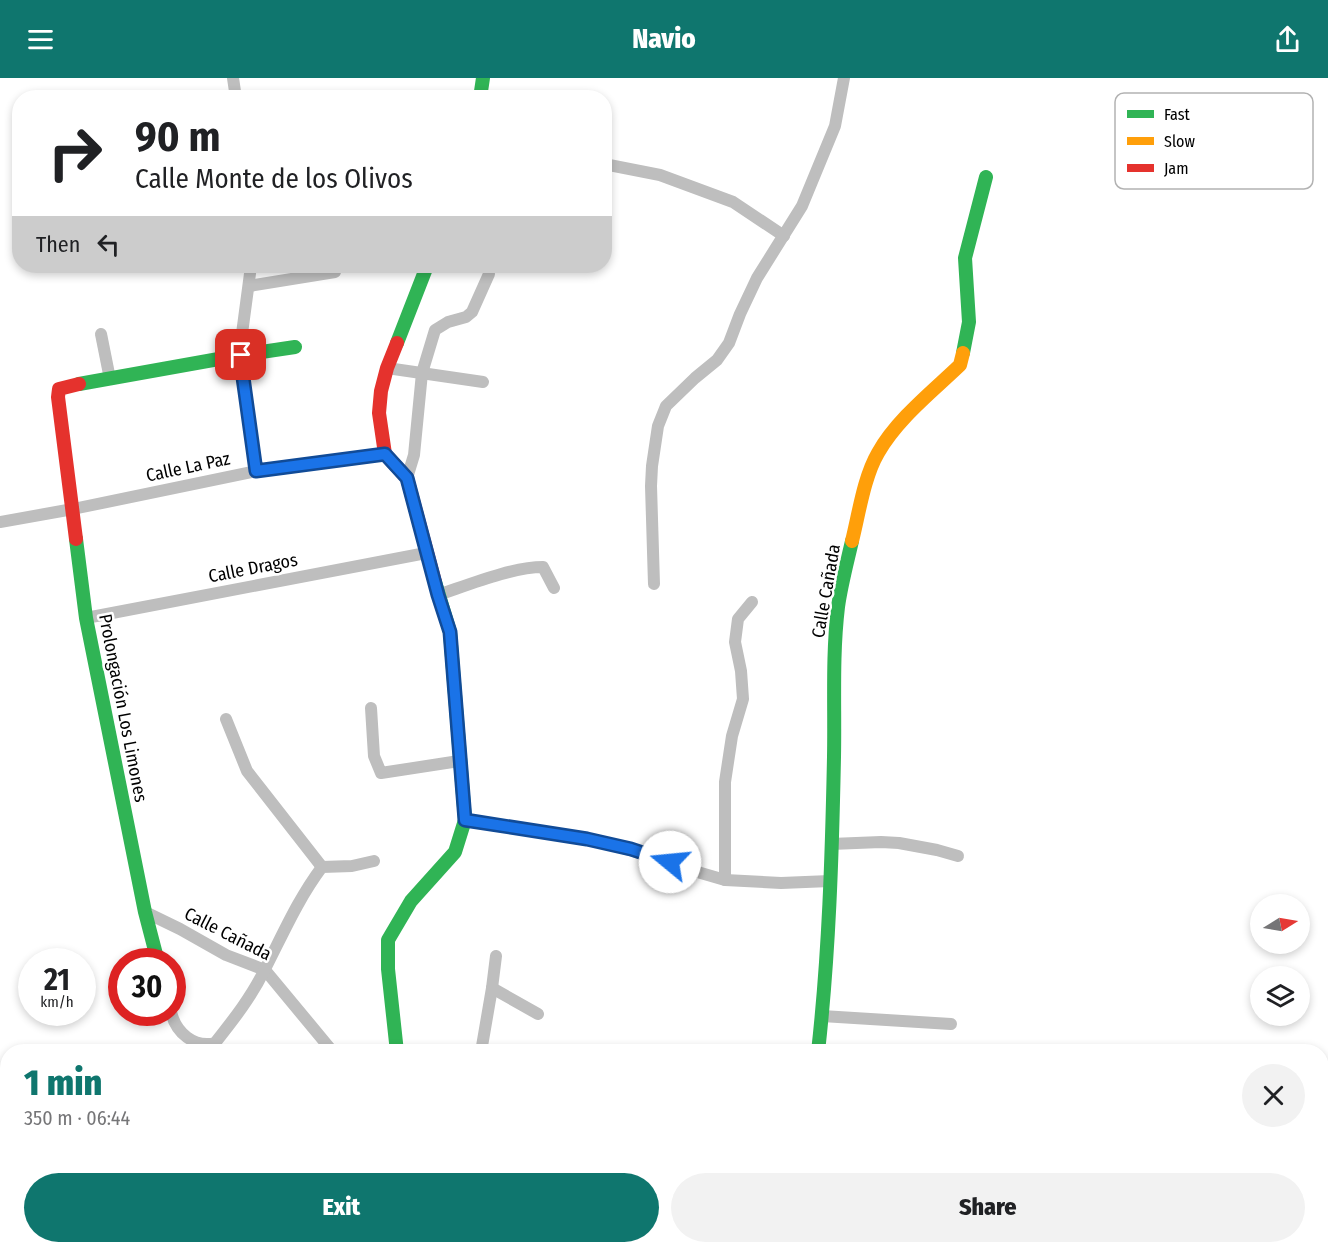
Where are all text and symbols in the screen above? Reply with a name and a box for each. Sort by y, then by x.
icon: menu [24,23,57,56]
text: Navio [632,23,696,55]
icon: share [1271,23,1304,56]
legend [1115,93,1313,189]
text: Fast [1164,105,1191,124]
text: 90 m [135,112,220,162]
icon: right [36,114,114,192]
text: Slow [1164,132,1195,151]
text: Jam [1164,159,1189,178]
text: Calle Monte de los Olivos [135,163,413,195]
icon: left [92,228,125,261]
text: Then [36,231,80,258]
pin [215,329,266,380]
icon: arrive [224,338,257,371]
street label: Calle La Paz [144,447,232,487]
street label: Calle Cañada [807,542,845,640]
street label: Calle Dragos [207,549,300,587]
street label: Prolongación Los Limones [94,612,152,804]
position arrow [638,830,702,894]
north arrow [1250,894,1310,954]
map controls [1250,894,1310,1026]
street label: Calle Cañada [181,903,275,965]
speed limit sign: 30 [108,948,186,1026]
text: 21 [44,962,70,998]
button: layers [1250,966,1310,1026]
text: km/h [40,993,74,1011]
text: 1 min [24,1061,102,1105]
button: close [1242,1064,1305,1127]
text: 350 m · 06:44 [24,1106,130,1130]
button: Exit [24,1173,659,1242]
button: Share [671,1173,1305,1242]

